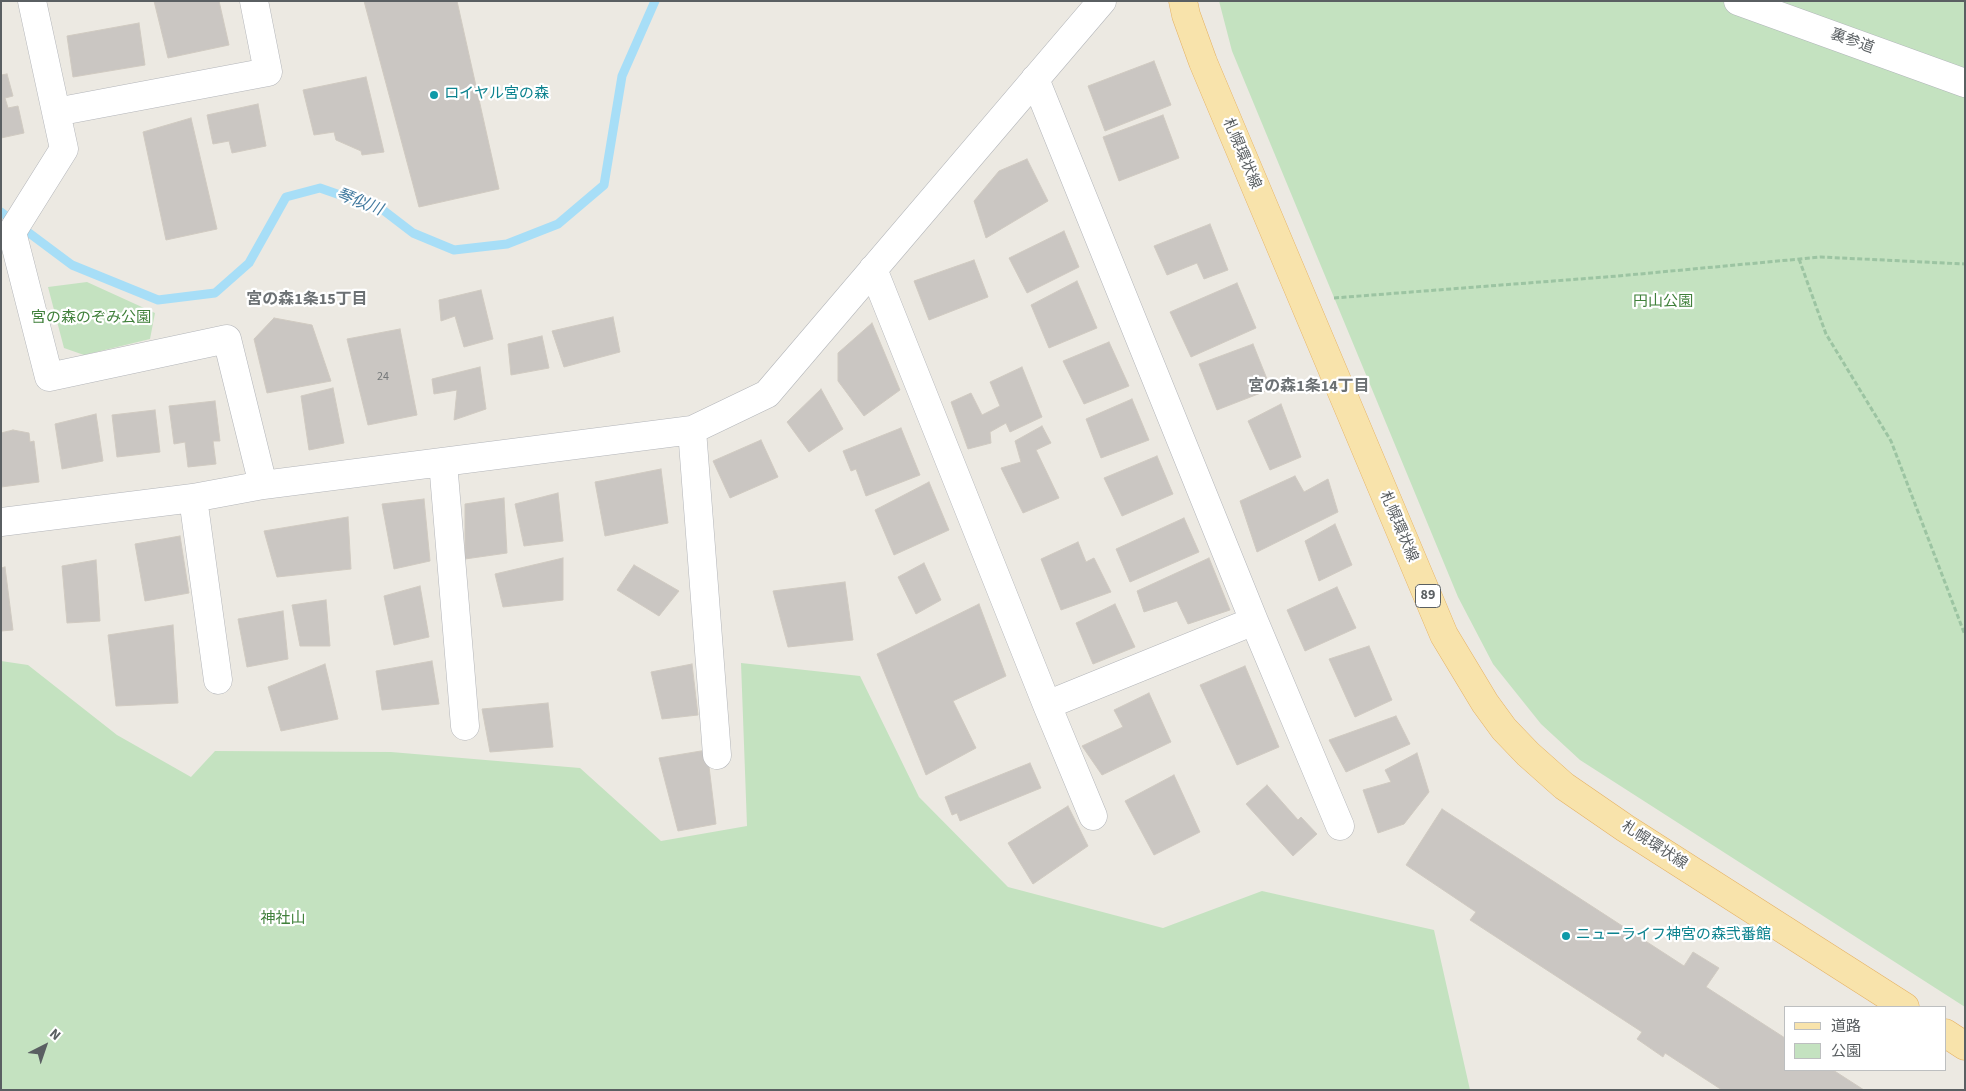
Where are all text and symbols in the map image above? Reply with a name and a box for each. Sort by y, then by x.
street label: 裏参道 [1828,26,1876,58]
place label: ロイヤル宮の森 [444,86,549,104]
marker: ロイヤル宮の森 [428,89,440,101]
street label: 札幌環状線 [1218,116,1264,192]
water label: 琴似川 [333,185,385,221]
district label: 宮の森1条15丁目 [246,290,368,310]
park label: 円山公園 [1633,294,1693,312]
park label: 宮の森のぞみ公園 [31,310,151,328]
house number: 24 [377,370,389,384]
district label: 宮の森1条14丁目 [1248,377,1370,397]
street label: 札幌環状線 [1375,489,1421,565]
road number: 89 [1416,584,1440,608]
street label: 札幌環状線 [1618,818,1690,874]
park label: 神社山 [261,911,305,929]
place label: ニューライフ神宮の森弐番館 [1576,927,1771,945]
marker: ニューライフ神宮の森弐番館 [1560,930,1572,942]
legend [1784,1006,1946,1071]
text: 道路 [1831,1016,1861,1037]
north arrow [20,1021,70,1071]
text: N [45,1024,65,1045]
text: 公園 [1831,1041,1861,1062]

